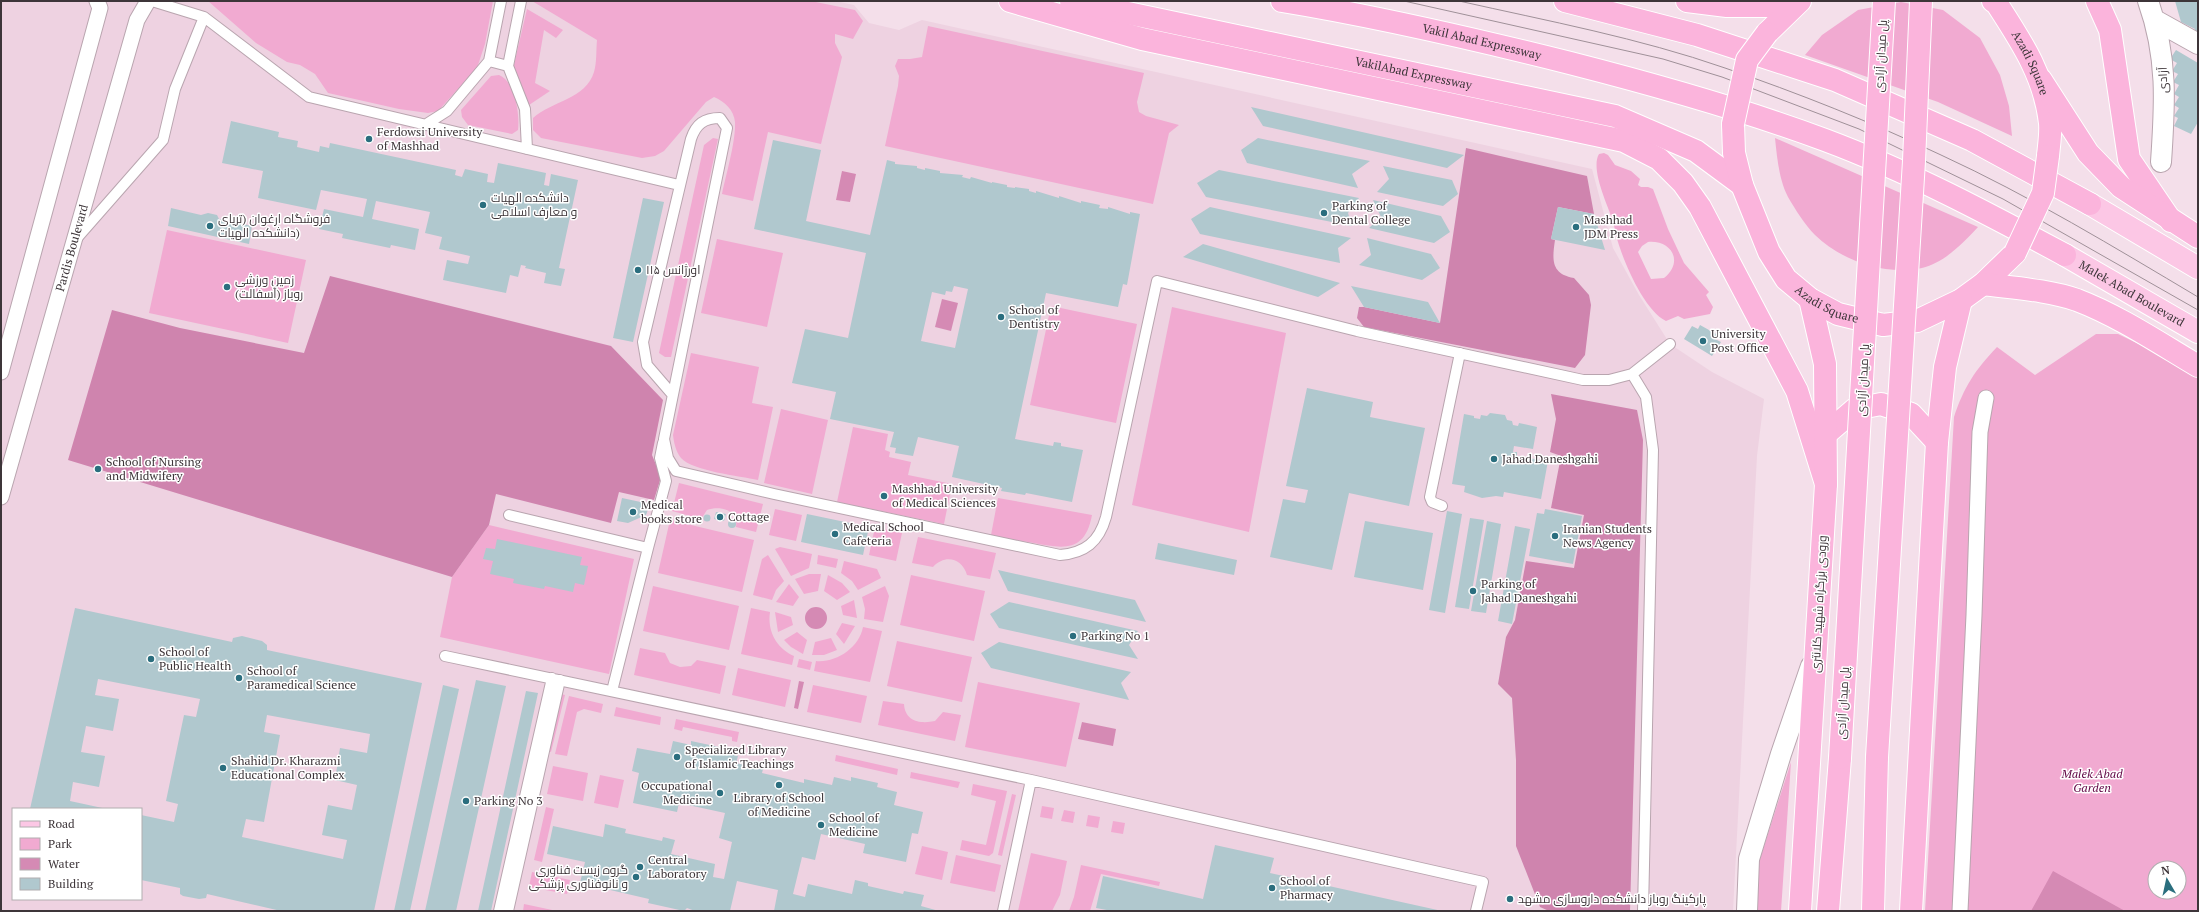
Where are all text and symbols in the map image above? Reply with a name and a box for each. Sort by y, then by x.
street label: پل میدان آزادی [1871,19,1892,93]
street label: Vakil Abad Expressway [1421,20,1544,63]
street label: Azadi Square [2009,28,2052,97]
street label: VakilAbad Expressway [1354,53,1474,93]
street label: آزادی [2155,66,2170,93]
place label: Ferdowsi University of Mashhad [377,124,483,153]
marker: Ferdowsi University of Mashhad [364,134,374,144]
place label: دانشکده الهیات و معارف اسلامی [491,190,577,219]
place label: Parking of Dental College [1332,198,1410,227]
marker: دانشکده الهیات و معارف اسلامی [478,200,488,210]
street label: Pardis Boulevard [52,202,91,293]
marker: Parking of Dental College [1319,208,1329,218]
place label: فروشگاه ارغوان (تریای دانشکده الهیات) [218,211,330,240]
place label: Mashhad JDM Press [1584,212,1638,241]
marker: فروشگاه ارغوان (تریای دانشکده الهیات) [205,221,215,231]
marker: Mashhad JDM Press [1571,222,1581,232]
street label: Malek Abad Boulevard [2077,257,2188,330]
place label: اورژانس ۱۱۵ [646,262,700,277]
marker: اورژانس ۱۱۵ [633,265,643,275]
place label: زمین ورزشی روباز (آسفالت) [235,272,303,301]
marker: زمین ورزشی روباز (آسفالت) [222,282,232,292]
street label: Azadi Square [1792,282,1860,326]
place label: School of Dentistry [1009,302,1060,331]
marker: School of Dentistry [996,312,1006,322]
place label: University Post Office [1711,326,1769,355]
marker: University Post Office [1698,336,1708,346]
street label: پل میدان آزادی [1853,343,1874,417]
place label: Jahad Daneshgahi [1502,451,1598,466]
place label: School of Nursing and Midwifery [106,454,202,483]
marker: Jahad Daneshgahi [1489,454,1499,464]
marker: School of Nursing and Midwifery [93,464,103,474]
place label: Mashhad University of Medical Sciences [892,481,999,510]
marker: Mashhad University of Medical Sciences [879,491,889,501]
place label: Medical books store [641,497,702,526]
marker: Medical books store [628,507,638,517]
place label: Cottage [728,509,769,524]
marker: Cottage [715,512,725,522]
place label: Medical School Cafeteria [843,519,924,548]
place label: Iranian Students News Agency [1563,521,1652,550]
marker: Medical School Cafeteria [830,529,840,539]
marker: Iranian Students News Agency [1550,531,1560,541]
street label: ورودی بزرگراه شهید کلانتری [1807,535,1830,673]
place label: Parking of Jahad Daneshgahi [1481,576,1577,605]
marker: Parking of Jahad Daneshgahi [1468,586,1478,596]
place label: Parking No 1 [1081,628,1150,643]
marker: Parking No 1 [1068,631,1078,641]
place label: School of Public Health [159,644,231,673]
marker: School of Public Health [146,654,156,664]
place label: School of Paramedical Science [247,663,356,692]
street label: پل میدان آزادی [1833,666,1854,740]
marker: School of Paramedical Science [234,673,244,683]
place label: Specialized Library of Islamic Teachings [685,742,794,771]
marker: Specialized Library of Islamic Teachings [672,752,682,762]
place label: Shahid Dr. Kharazmi Educational Complex [231,753,345,782]
marker: Shahid Dr. Kharazmi Educational Complex [218,763,228,773]
park label: Malek Abad Garden [2060,766,2123,795]
place label: Occupational Medicine [641,778,712,807]
marker: Library of School of Medicine [774,780,784,790]
marker: Occupational Medicine [715,788,725,798]
place label: Library of School of Medicine [734,790,825,819]
place label: Parking No 3 [474,793,543,808]
marker: Parking No 3 [461,796,471,806]
legend [12,808,142,900]
place label: School of Medicine [829,810,880,839]
text: Road [48,816,75,831]
marker: School of Medicine [816,820,826,830]
text: Park [48,836,73,851]
place label: Central Laboratory [648,852,707,881]
text: Water [48,856,80,871]
north arrow [2147,860,2187,900]
place label: گروه زیست فناوری و نانوفناوری پزشکی [529,862,628,893]
marker: Central Laboratory [635,862,645,872]
text: N [2160,862,2171,878]
marker: گروه زیست فناوری و نانوفناوری پزشکی [631,872,641,882]
place label: School of Pharmacy [1280,873,1334,902]
text: Building [48,876,94,891]
marker: School of Pharmacy [1267,883,1277,893]
place label: پارکینگ روباز دانشکده داروسازی مشهد [1518,891,1707,908]
marker: پارکینگ روباز دانشکده داروسازی مشهد [1505,894,1515,904]

